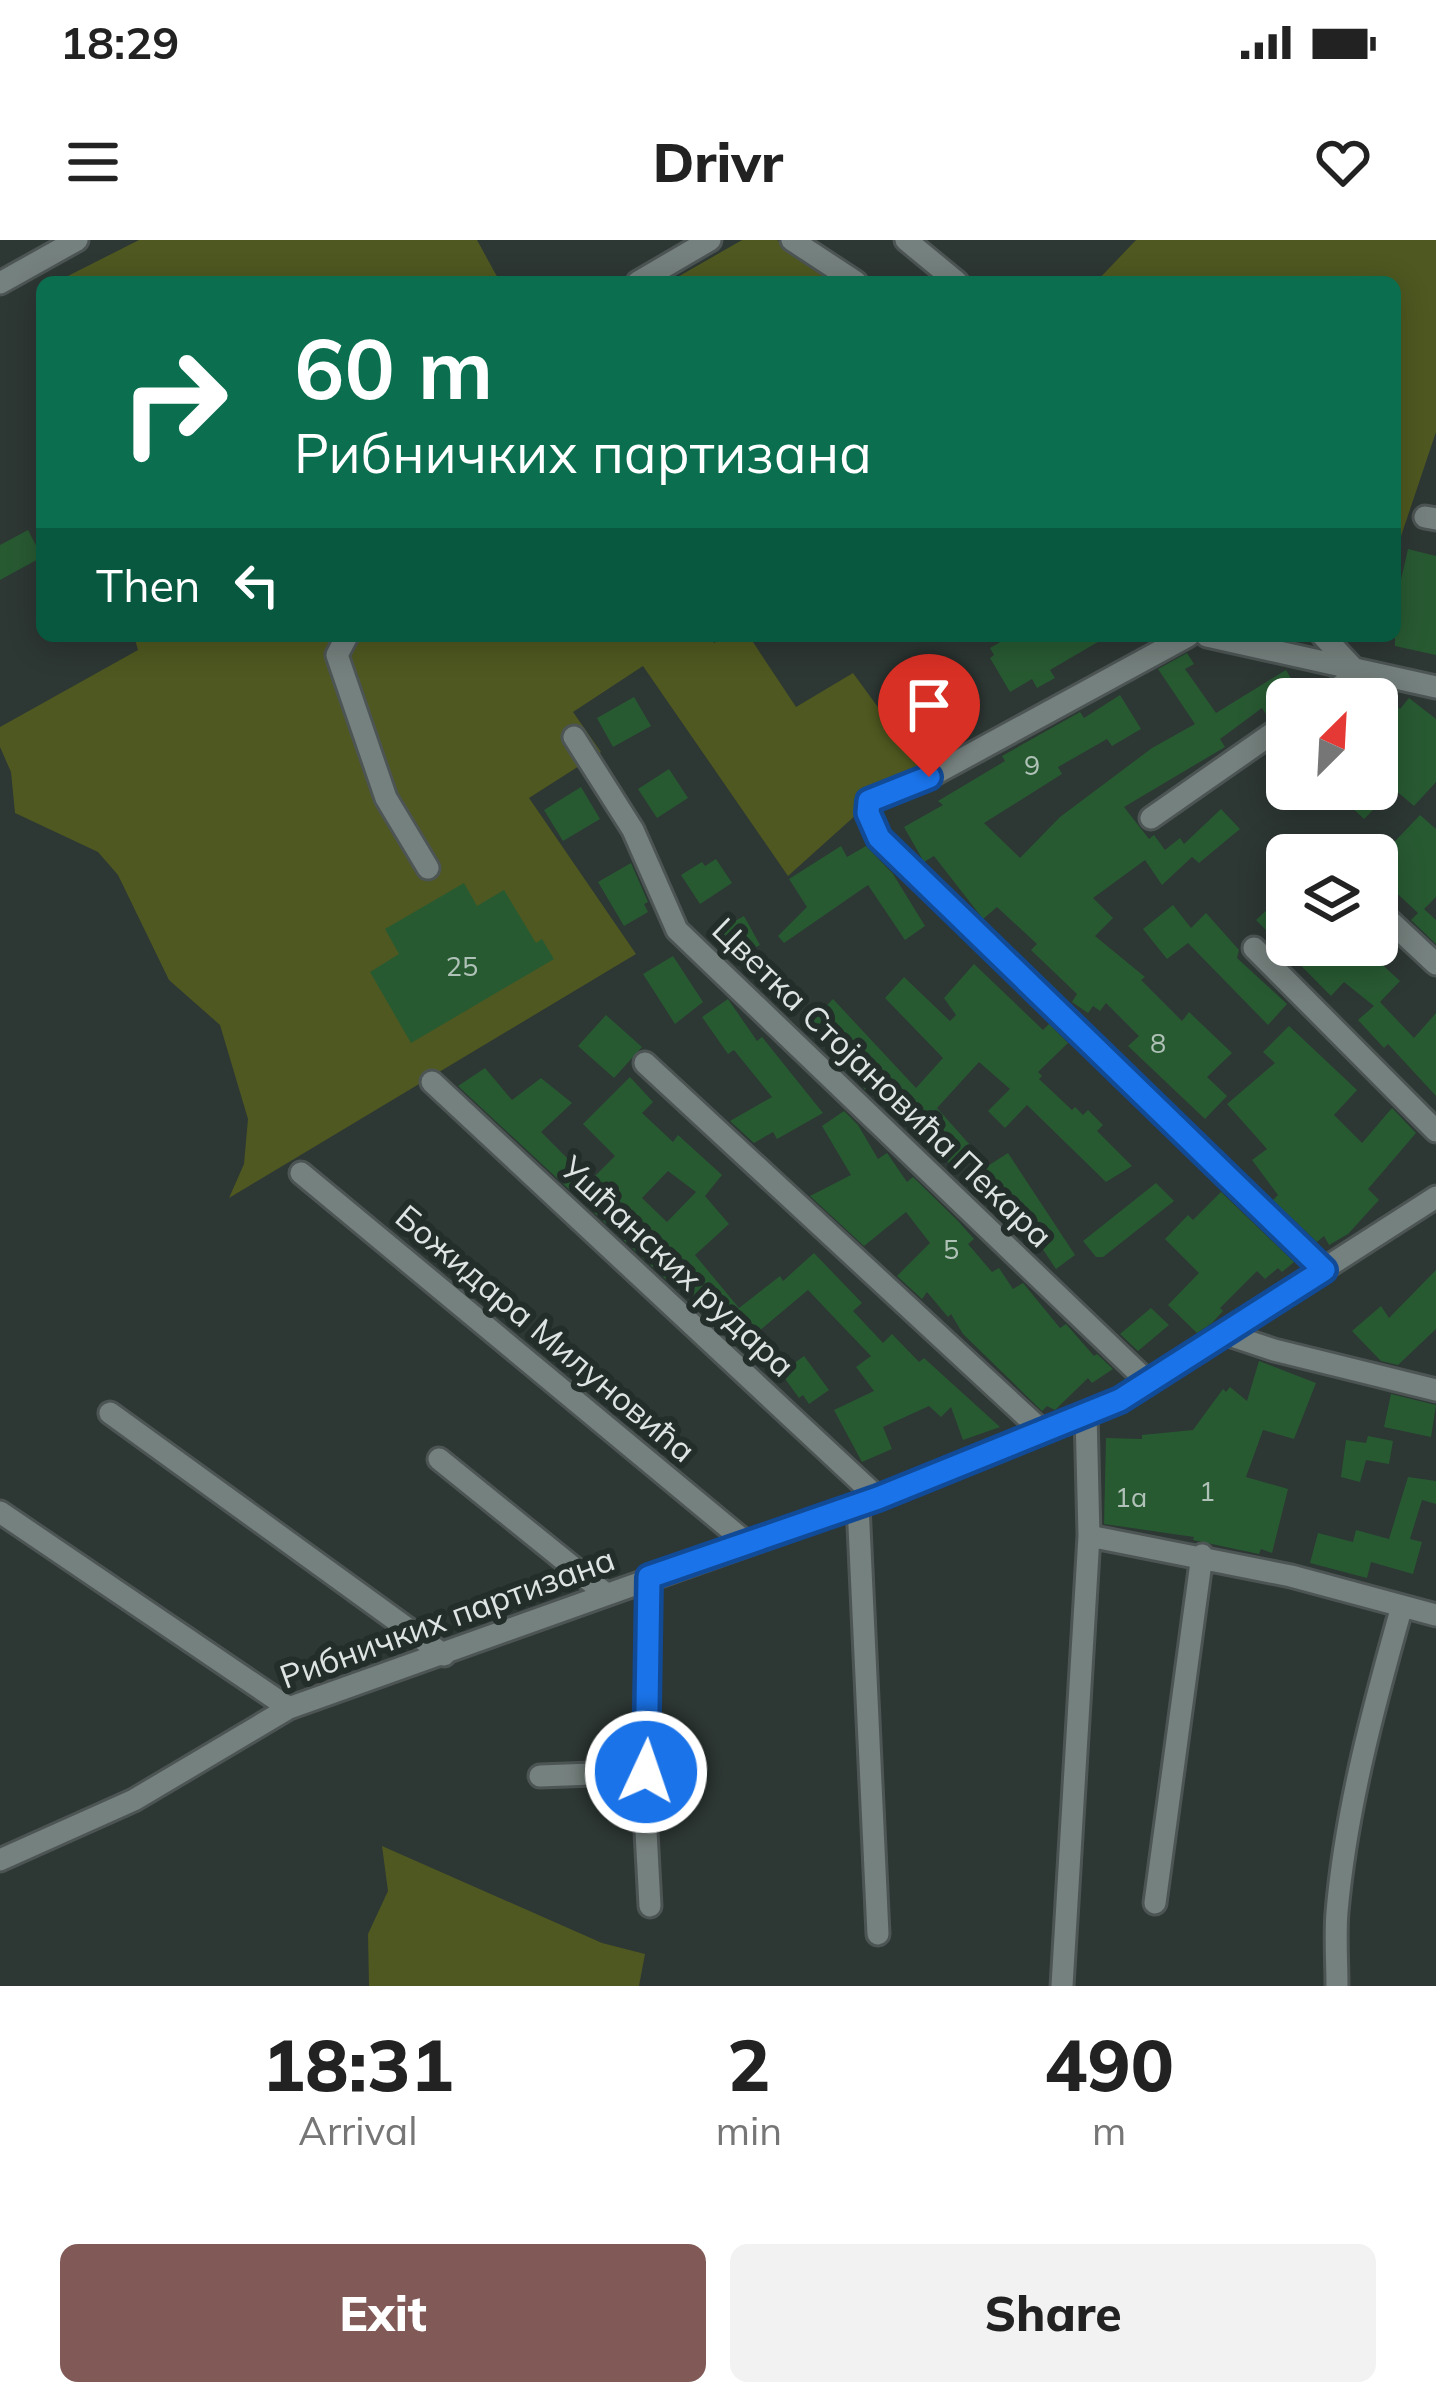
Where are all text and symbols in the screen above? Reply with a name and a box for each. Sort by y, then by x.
text: 18:29 [60,14,179,70]
text: Drivr [653,128,783,196]
icon: menu [60,129,126,195]
icon: heart [1310,129,1376,195]
text: 60 m [294,315,493,420]
icon: right [96,324,252,480]
text: Рибничких партизана [294,419,872,487]
icon: left [224,552,290,618]
text: Then [96,557,200,613]
pin [878,654,980,777]
icon: arrive [896,672,962,738]
north arrow [1266,678,1398,810]
map controls [1266,678,1398,966]
house number: 9 [1024,748,1040,782]
button: layers [1266,834,1398,966]
street label: Цветка Стојановића Пекара [704,909,1062,1255]
house number: 25 [446,949,478,983]
house number: 8 [1150,1026,1166,1060]
street label: Ушћанских рудара [552,1146,804,1385]
street label: Божидара Милуновића [388,1196,704,1470]
house number: 5 [943,1232,959,1266]
house number: 1 [1199,1474,1215,1508]
house number: 1a [1115,1480,1147,1514]
street label: Рибничких партизана [274,1537,620,1697]
position arrow [583,1709,709,1835]
text: 18:31 [262,2019,454,2109]
text: 2 [727,2019,771,2109]
text: 490 [1044,2019,1174,2109]
text: Arrival [298,2106,418,2155]
text: min [716,2106,782,2155]
text: m [1092,2106,1126,2155]
button: Exit [60,2244,706,2382]
button: Share [730,2244,1376,2382]

